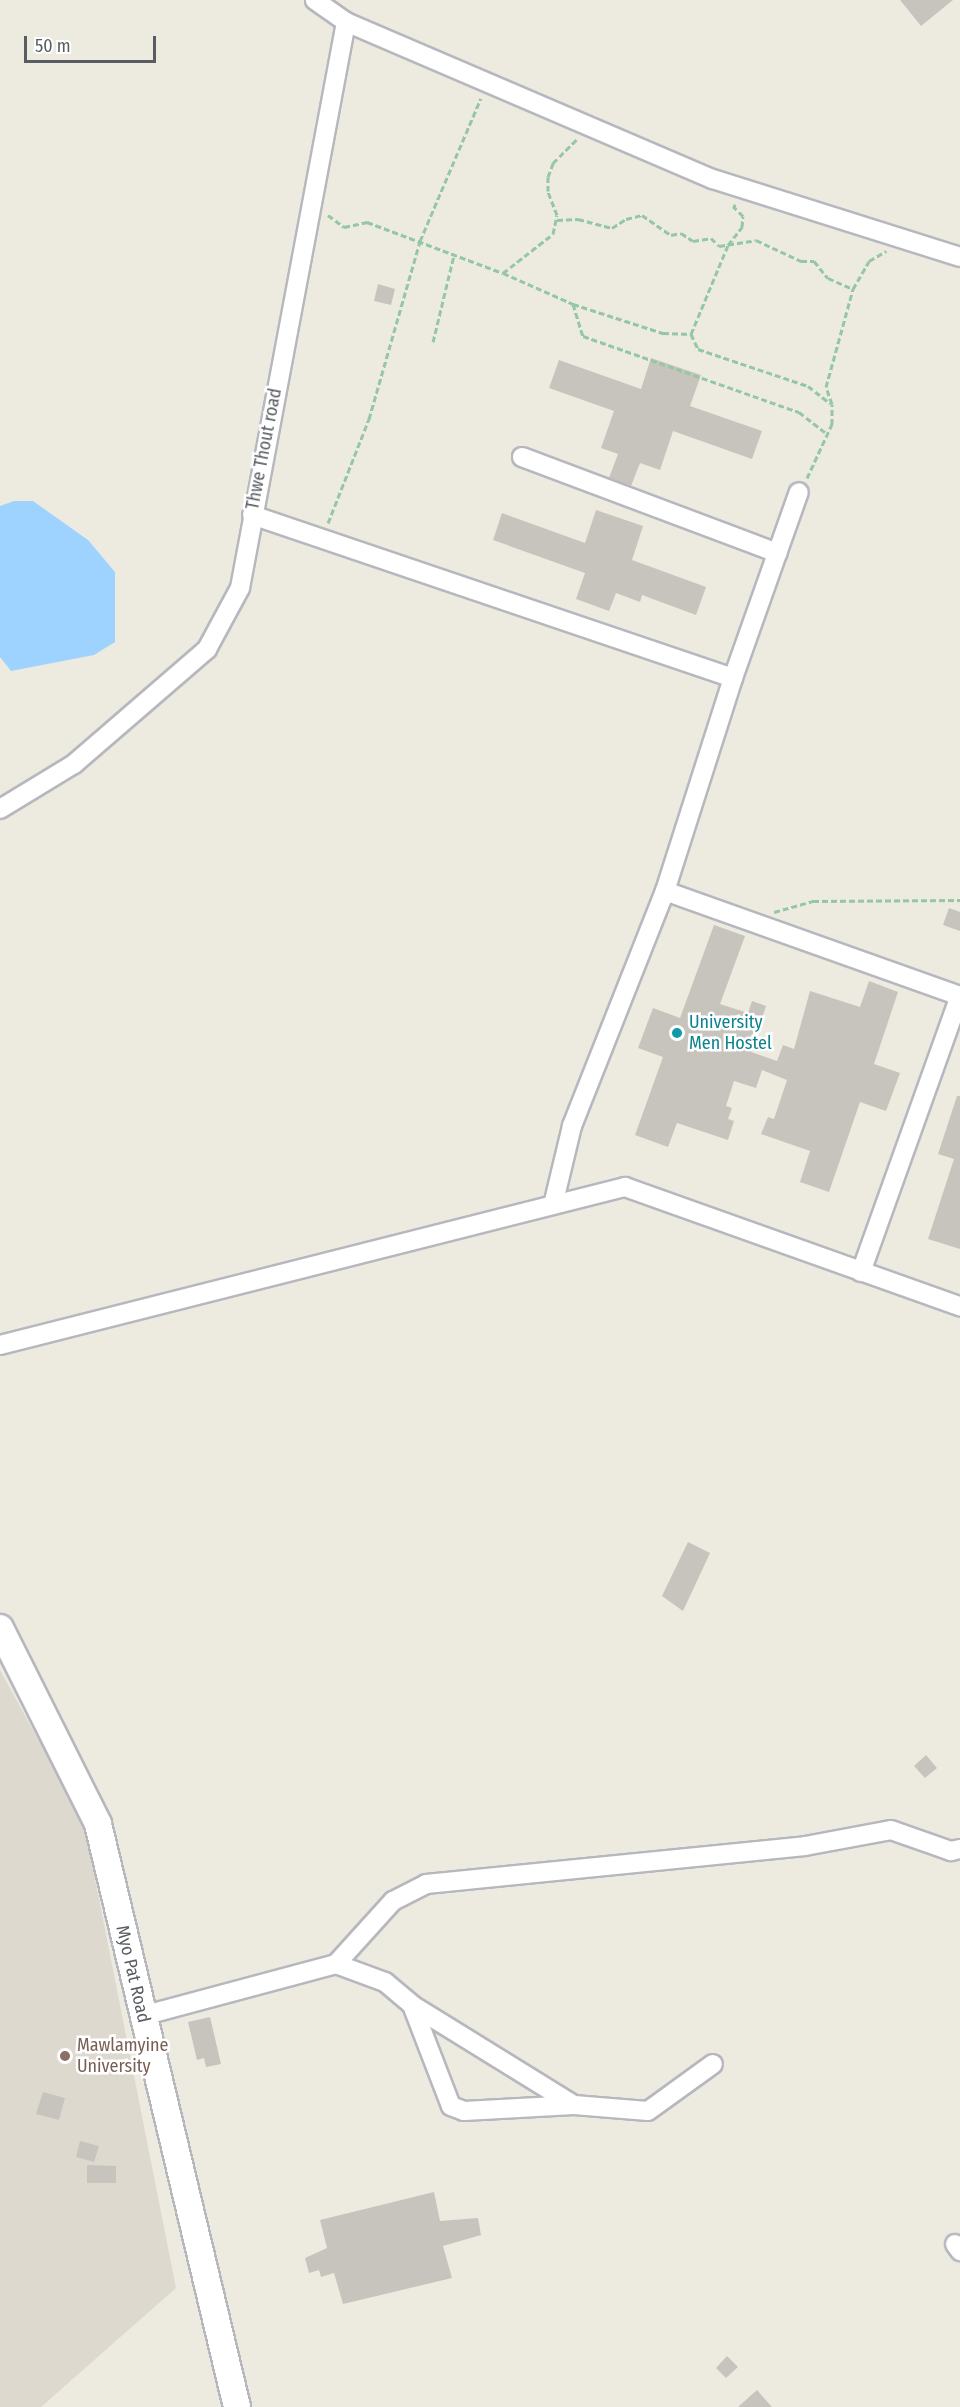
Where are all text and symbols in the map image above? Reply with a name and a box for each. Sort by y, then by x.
scale bar [27,24,159,62]
text: 50 m [35,35,71,57]
street label: Thwe Thout road [242,387,286,511]
place label: University Men Hostel [689,1012,772,1054]
marker: University Men Hostel [670,1026,684,1040]
street label: Myo Pat Road [111,1923,155,2025]
place label: Mawlamyine University [77,2035,168,2078]
marker: Mawlamyine University [58,2049,72,2063]

